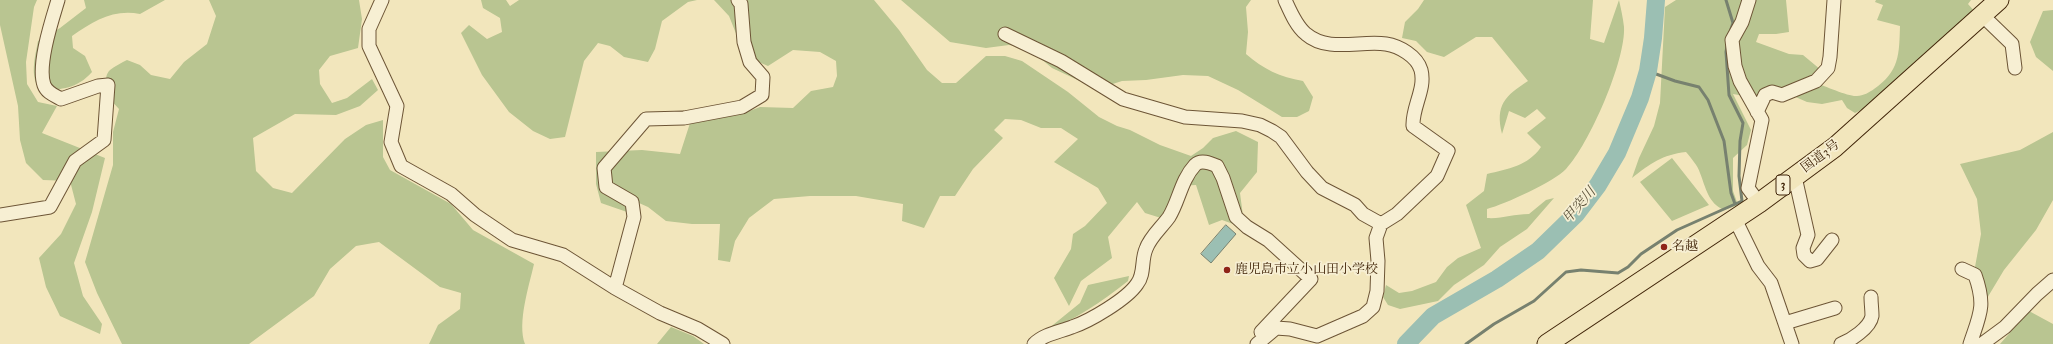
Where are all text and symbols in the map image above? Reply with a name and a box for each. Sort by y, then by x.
street label: 国道3号 [1799,138,1843,176]
road number: 3 [1776,175,1790,195]
water label: 甲突川 [1560,185,1600,227]
place label: 名越 [1672,239,1698,255]
marker: 名越 [1659,242,1669,252]
place label: 鹿児島市立小山田小学校 [1235,262,1378,278]
marker: 鹿児島市立小山田小学校 [1222,265,1232,275]

